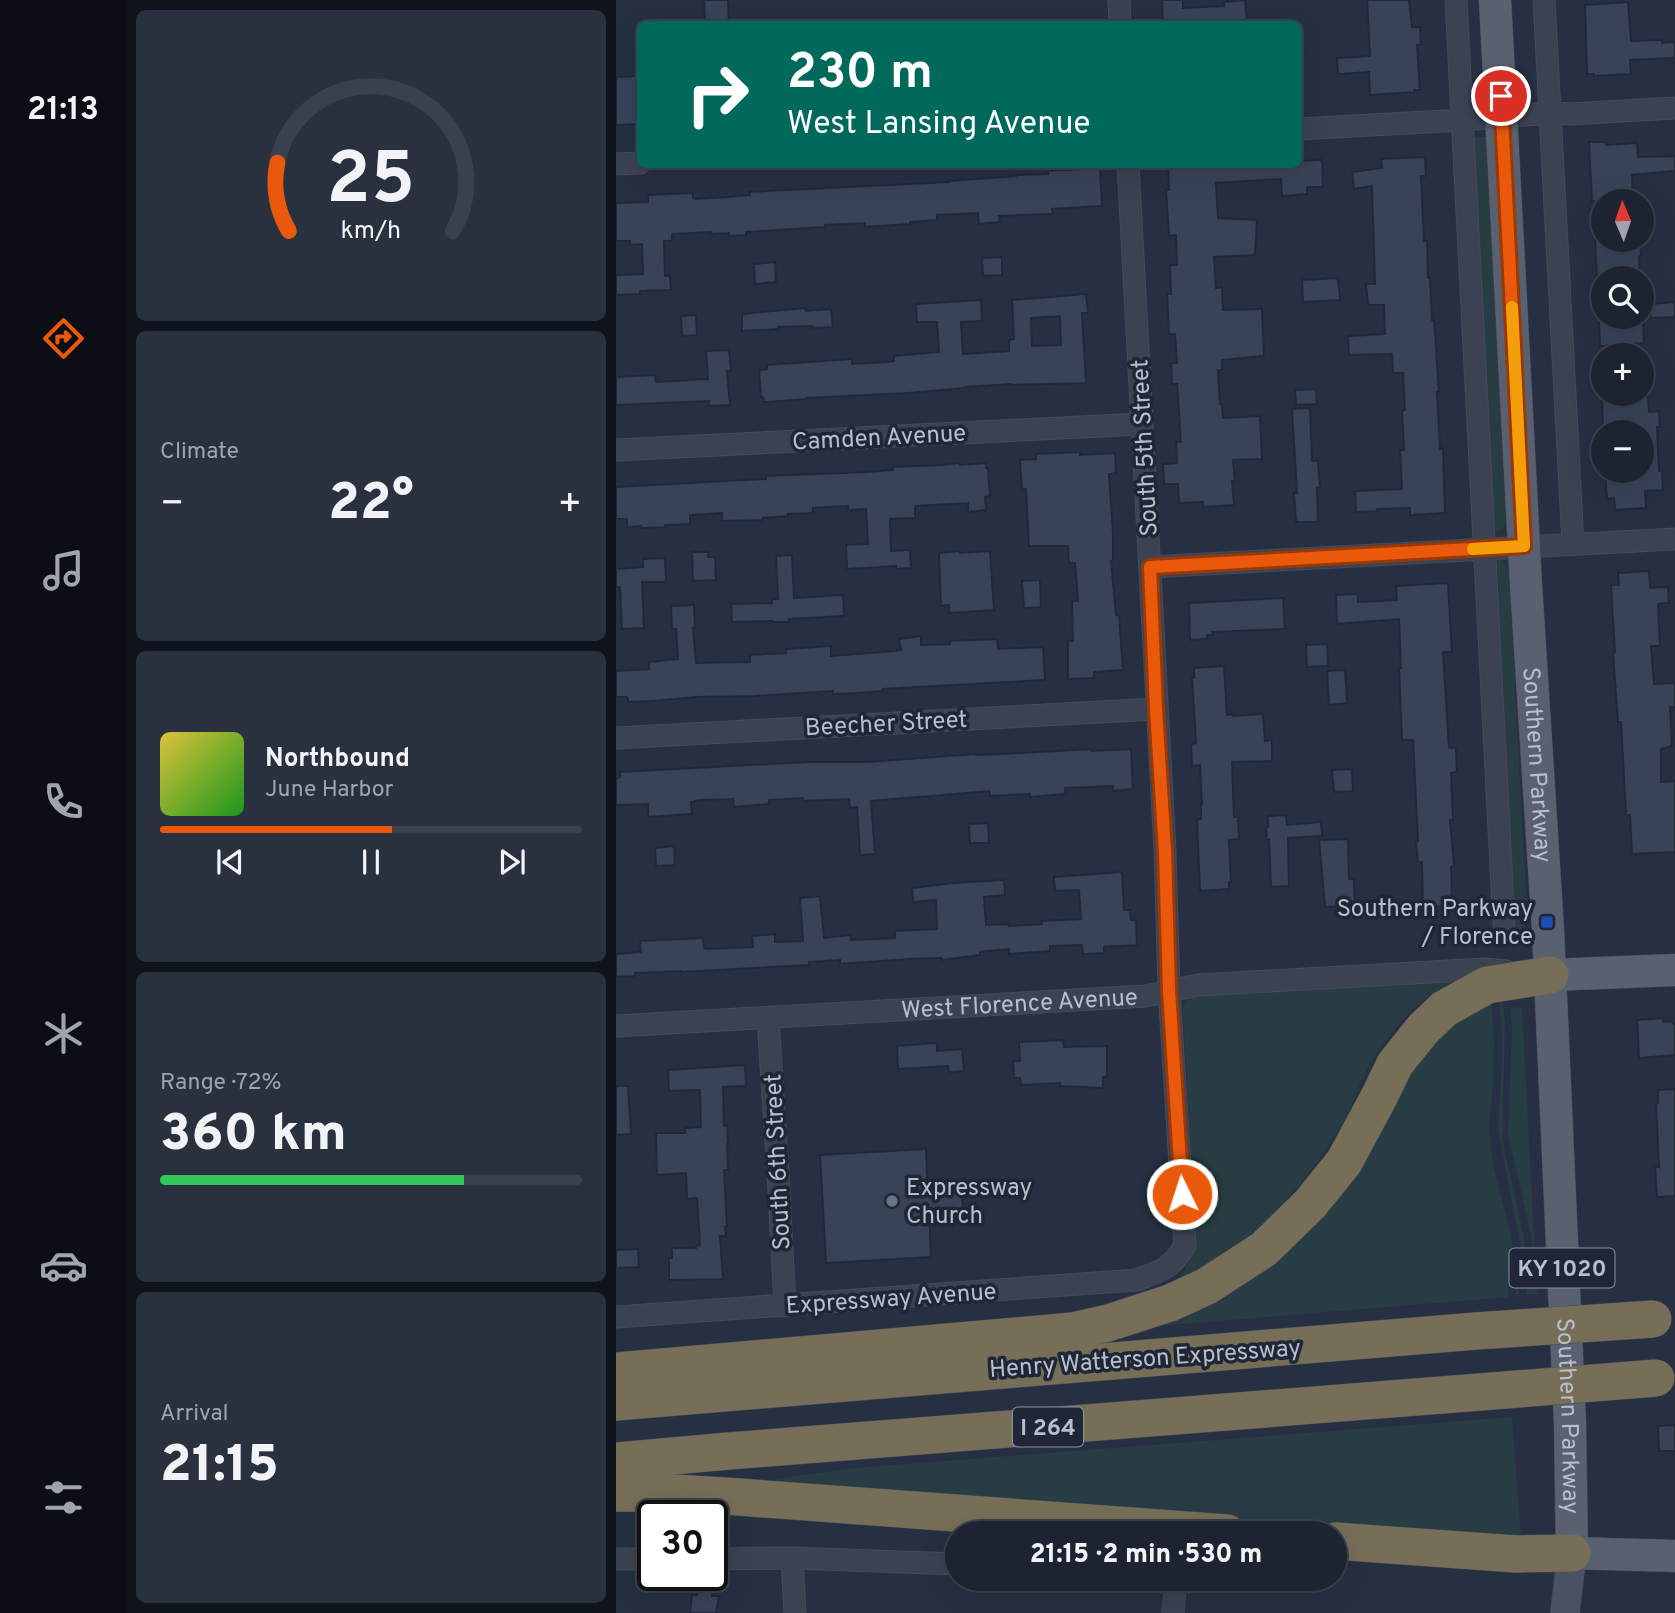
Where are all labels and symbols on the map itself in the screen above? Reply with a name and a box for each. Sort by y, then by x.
pin [1471,66,1531,126]
north arrow [1591,189,1654,252]
street label: South 5th Street [1126,359,1166,537]
street label: Camden Avenue [791,419,967,459]
street label: Southern Parkway [1514,666,1557,864]
street label: Beecher Street [804,706,968,744]
place label: Southern Parkway / Florence [1337,895,1533,953]
marker: Southern Parkway / Florence [1539,914,1555,930]
street label: West Florence Avenue [900,983,1139,1027]
street label: South 6th Street [759,1073,799,1251]
position arrow [1145,1157,1219,1231]
place label: Expressway Church [906,1174,1032,1232]
marker: Expressway Church [884,1193,900,1209]
road number: KY 1020 [1510,1248,1614,1288]
street label: Expressway Avenue [785,1278,998,1322]
street label: Southern Parkway [1548,1317,1584,1514]
street label: Henry Watterson Expressway [988,1334,1302,1386]
road number: I 264 [1013,1408,1083,1446]
speed limit sign: 30 [637,1500,728,1591]

